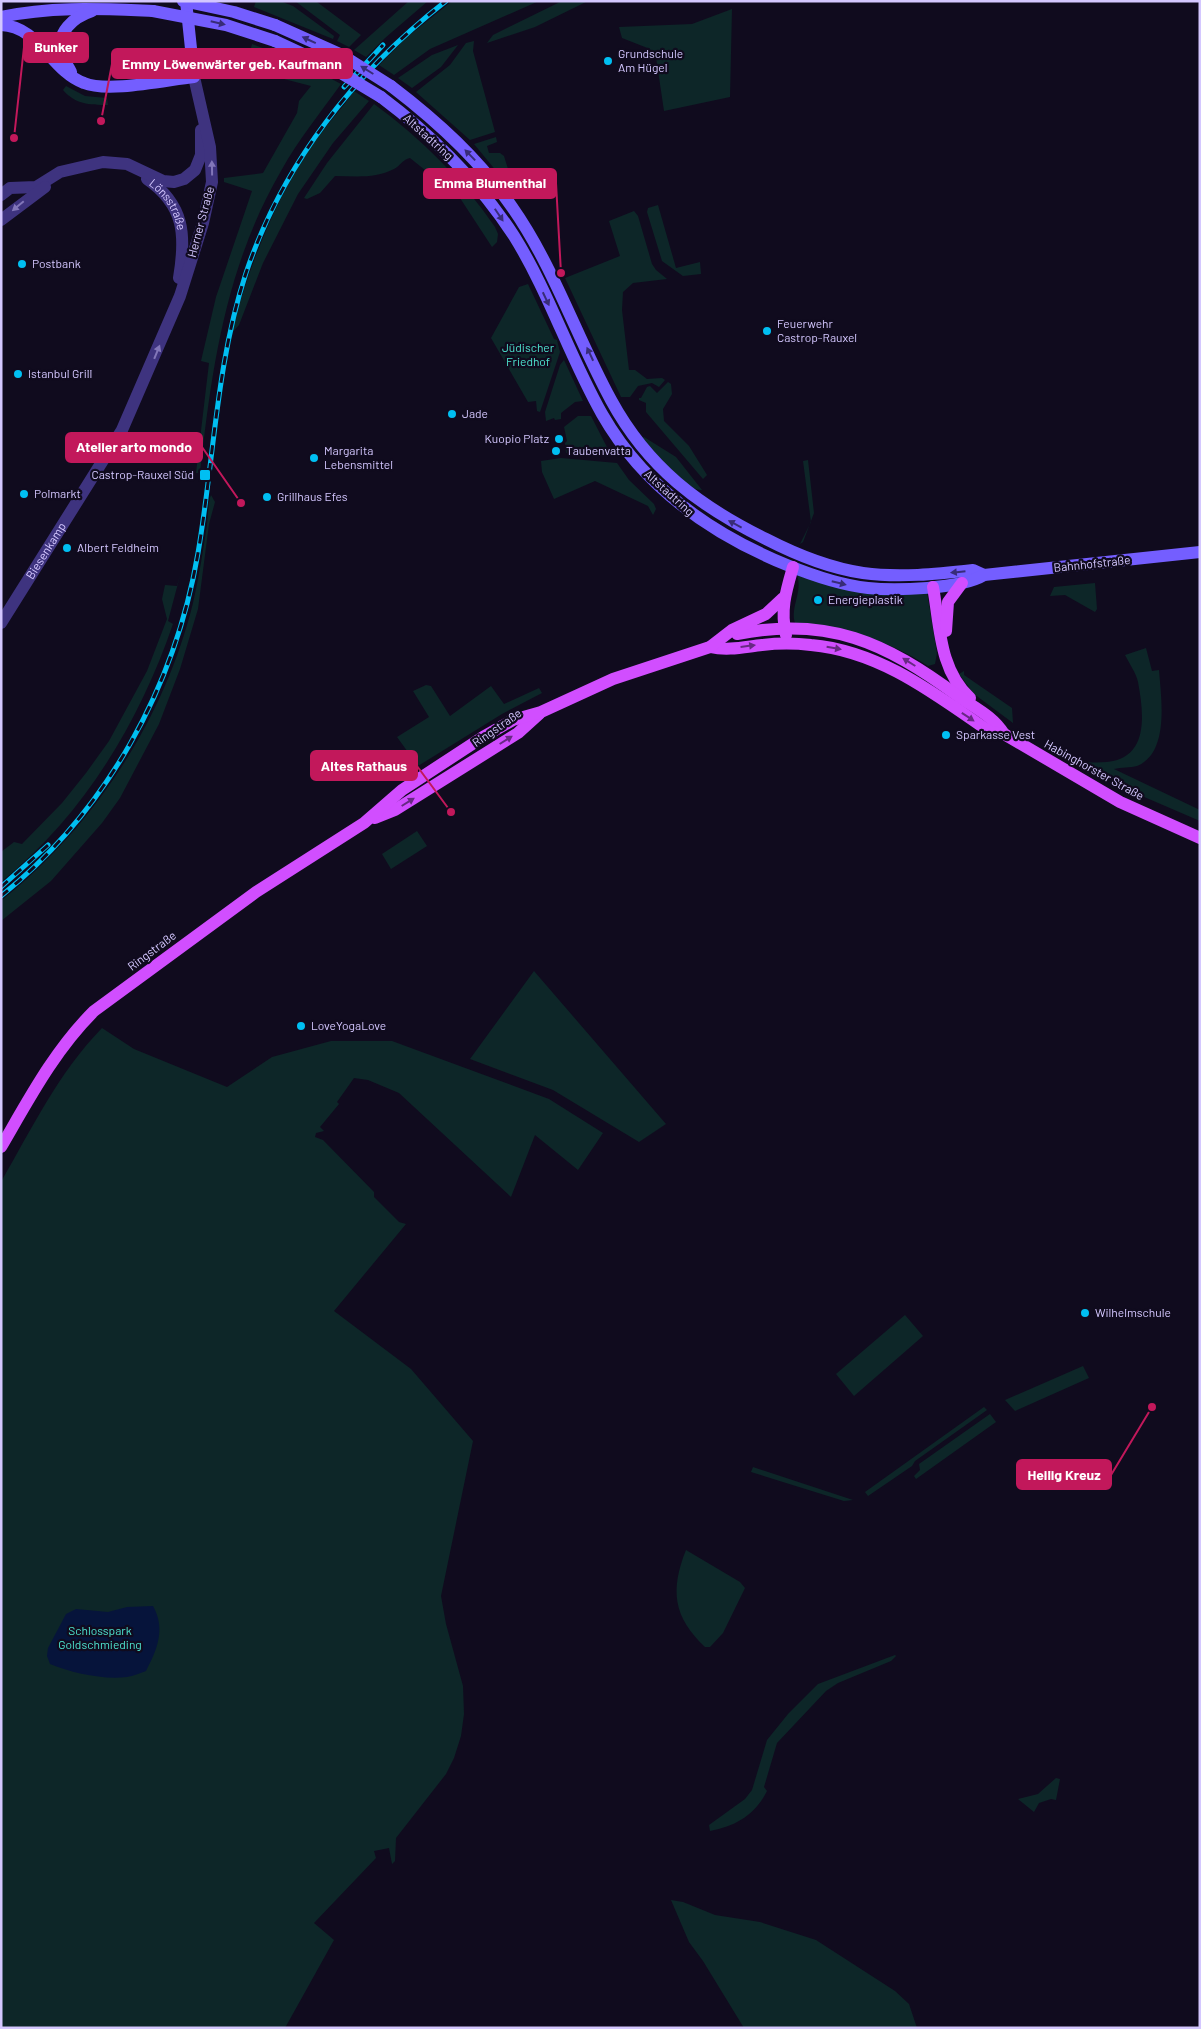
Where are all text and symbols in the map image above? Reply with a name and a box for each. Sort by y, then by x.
one-way arrow [211,19,226,27]
callout: Bunker [24,33,88,62]
one-way arrow [302,35,316,43]
text: Bunker [34,38,78,55]
place label: Grundschule Am Hügel [618,46,683,74]
callout: Emmy Löwenwärter geb. Kaufmann [112,49,352,78]
text: Emmy Löwenwärter geb. Kaufmann [122,55,342,72]
marker: Grundschule Am Hügel [602,55,614,67]
one-way arrow [360,65,373,75]
street label: Altstadtring [401,110,456,162]
one-way arrow [464,150,476,162]
one-way arrow [208,160,216,176]
callout: Emma Blumenthal [424,169,556,198]
text: Emma Blumenthal [434,174,546,191]
street label: Lönsstraße [147,175,189,231]
street label: Herner Straße [184,185,216,259]
one-way arrow [12,201,25,212]
one-way arrow [495,209,504,222]
place label: Postbank [32,256,81,270]
marker: Postbank [16,258,28,270]
one-way arrow [543,292,551,306]
place label: Feuerwehr Castrop-Rauxel [777,316,857,344]
marker: Feuerwehr Castrop-Rauxel [761,325,773,337]
park label: Jüdischer Friedhof [502,340,555,368]
one-way arrow [153,344,161,359]
one-way arrow [585,347,593,361]
place label: Istanbul Grill [28,366,92,380]
marker: Istanbul Grill [12,368,24,380]
place label: Jade [462,406,488,420]
marker: Jade [446,408,458,420]
place label: Kuopio Platz [484,431,549,445]
callout: Atelier arto mondo [66,433,202,462]
marker: Kuopio Platz [553,433,565,445]
text: Atelier arto mondo [76,438,192,455]
place label: Margarita Lebensmittel [324,443,393,471]
place label: Taubenvatta [566,443,631,457]
marker: Taubenvatta [550,445,562,457]
marker: Margarita Lebensmittel [308,452,320,464]
street label: Altstadtring [642,466,697,518]
place label: Castrop-Rauxel Süd [91,467,194,481]
marker: Castrop-Rauxel Süd [198,468,212,482]
place label: Polmarkt [34,486,81,500]
marker: Polmarkt [18,488,30,500]
place label: Grillhaus Efes [277,489,348,503]
marker: Grillhaus Efes [261,491,273,503]
street label: Biesenkamp [22,520,68,581]
one-way arrow [728,520,743,528]
place label: Albert Feldheim [77,540,159,554]
marker: Albert Feldheim [61,542,73,554]
street label: Bahnhofstraße [1053,552,1131,574]
one-way arrow [950,568,966,576]
one-way arrow [832,579,847,587]
place label: Energieplastik [828,592,903,606]
marker: Energieplastik [812,594,824,606]
one-way arrow [741,642,757,650]
one-way arrow [827,645,843,653]
one-way arrow [903,657,916,666]
street label: Ringstraße [469,705,524,749]
one-way arrow [961,712,975,722]
place label: Sparkasse Vest [956,727,1035,741]
marker: Sparkasse Vest [940,729,952,741]
one-way arrow [500,736,513,745]
street label: Habinghorster Straße [1042,736,1147,802]
callout: Altes Rathaus [311,751,417,780]
text: Altes Rathaus [321,757,407,774]
one-way arrow [401,797,414,806]
street label: Ringstraße [124,927,178,973]
place label: LoveYogaLove [311,1018,386,1032]
marker: LoveYogaLove [295,1020,307,1032]
place label: Wilhelmschule [1095,1305,1171,1319]
marker: Wilhelmschule [1079,1307,1091,1319]
callout: Heilig Kreuz [1017,1460,1111,1489]
text: Heilig Kreuz [1027,1466,1101,1483]
park label: Schlosspark Goldschmieding [58,1623,142,1651]

